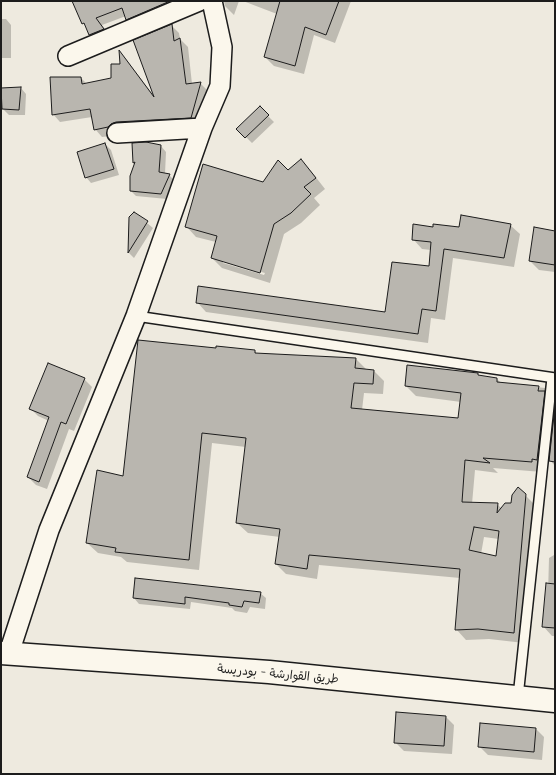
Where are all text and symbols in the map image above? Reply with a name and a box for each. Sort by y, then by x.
street label: طريق القوارشة - بودريسة [217,662,339,686]

